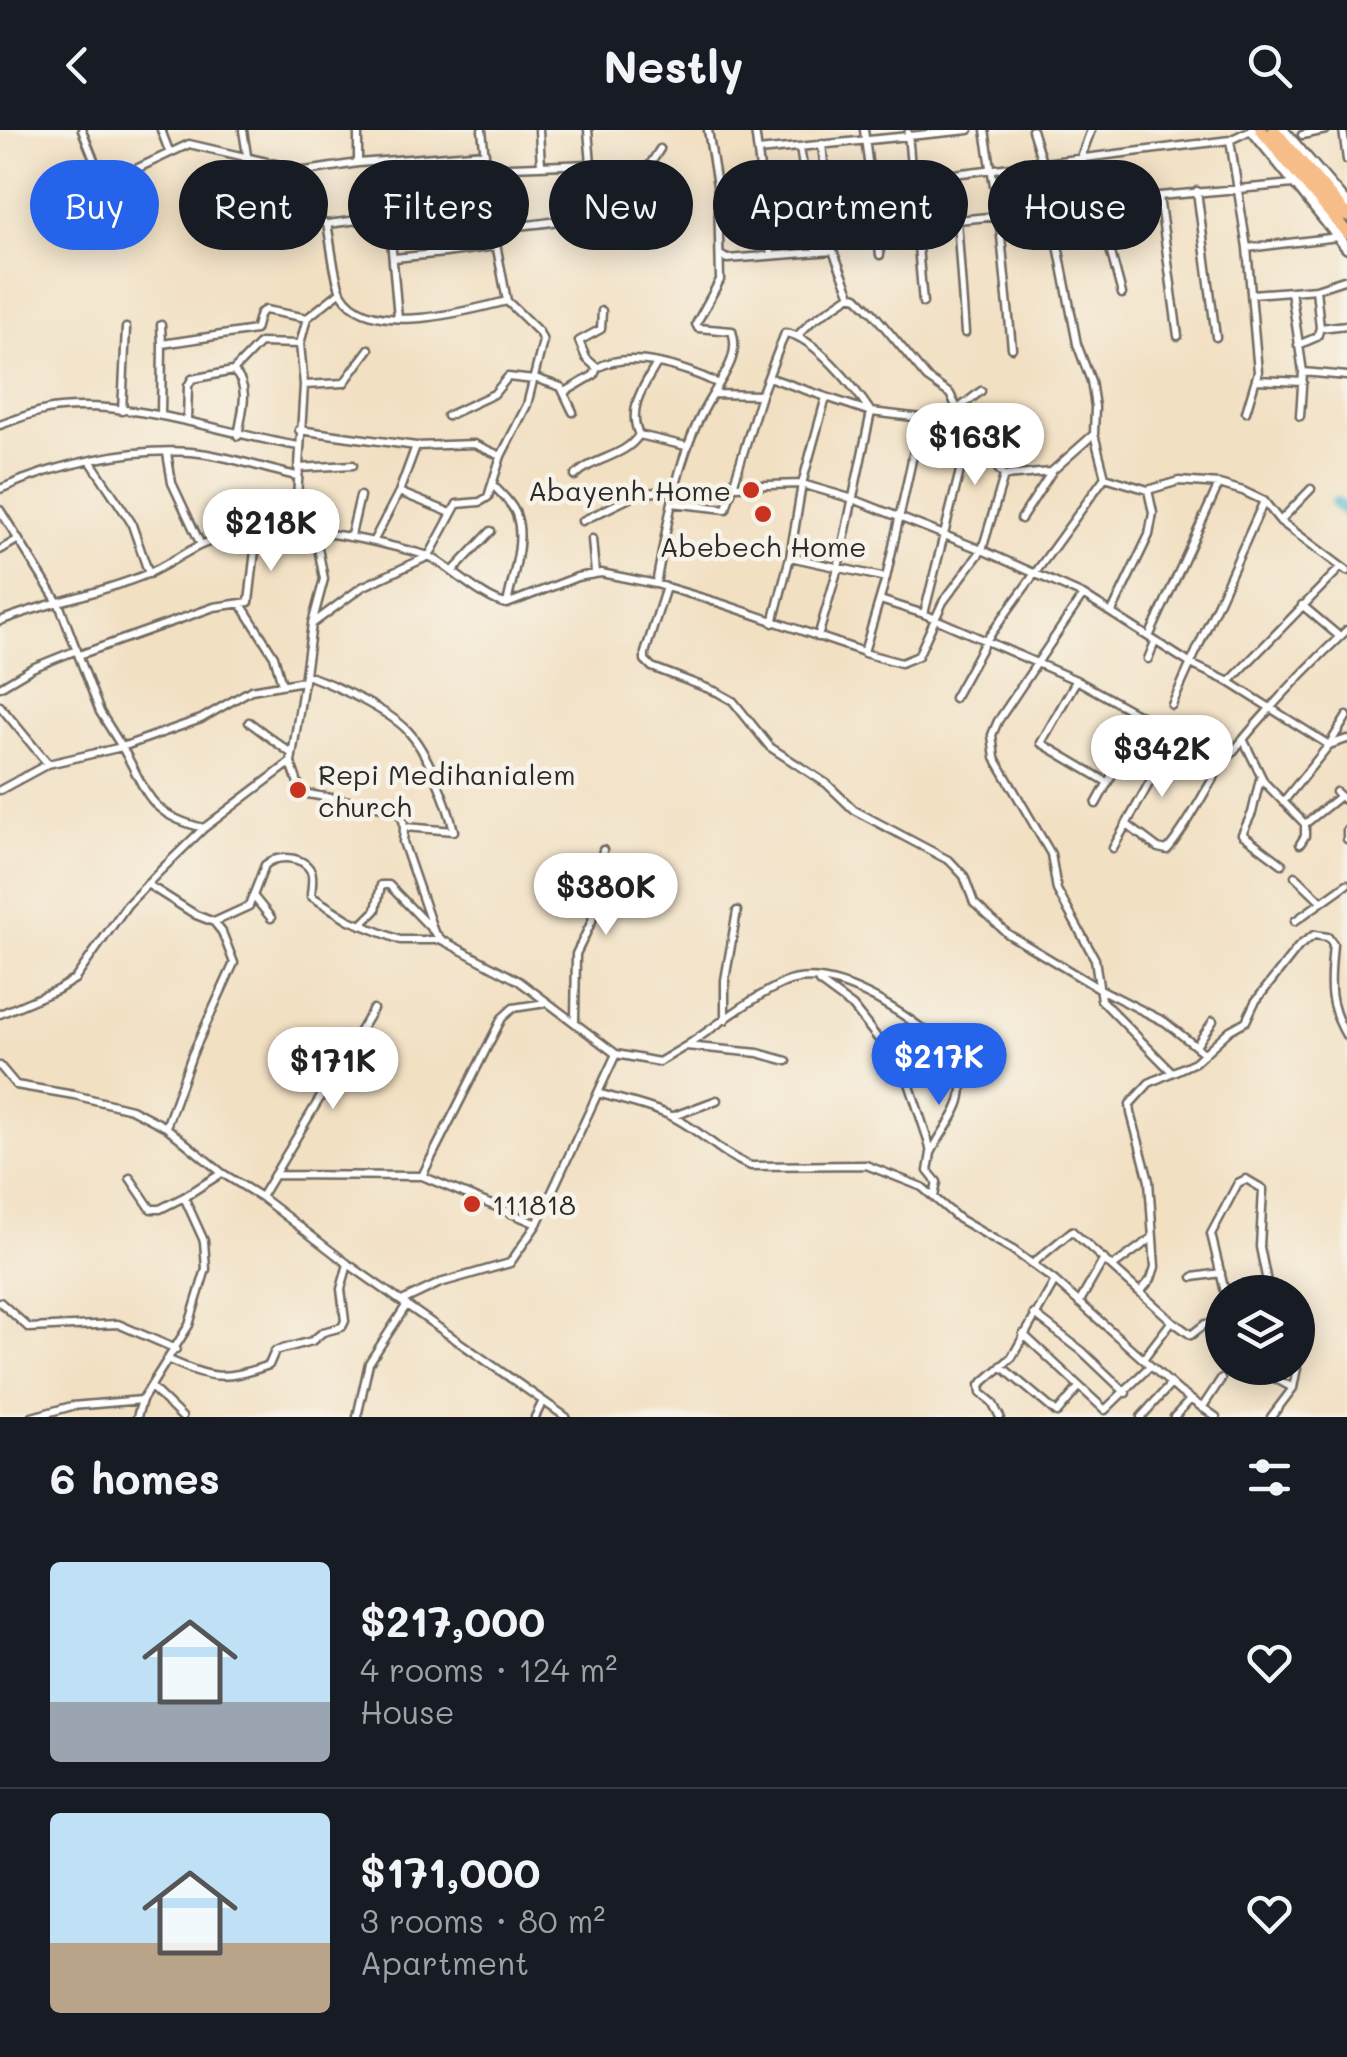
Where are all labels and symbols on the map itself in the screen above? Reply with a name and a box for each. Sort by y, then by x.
pin: $163K [905,403,1045,488]
place label: Abayenh Home [528,472,731,508]
marker: Abayenh Home [740,479,762,501]
pin: $218K [201,489,341,574]
marker: Abebech Home [752,503,774,525]
place label: Abebech Home [659,528,867,564]
pin: $342K [1092,715,1232,800]
place label: Repi Medihanialem church [318,756,576,824]
marker: Repi Medihanialem church [287,779,309,801]
pin: $380K [536,853,676,938]
pin: $217K [869,1023,1009,1108]
pin: $171K [263,1027,403,1112]
place label: 111818 [492,1186,576,1222]
marker: 111818 [461,1193,483,1215]

